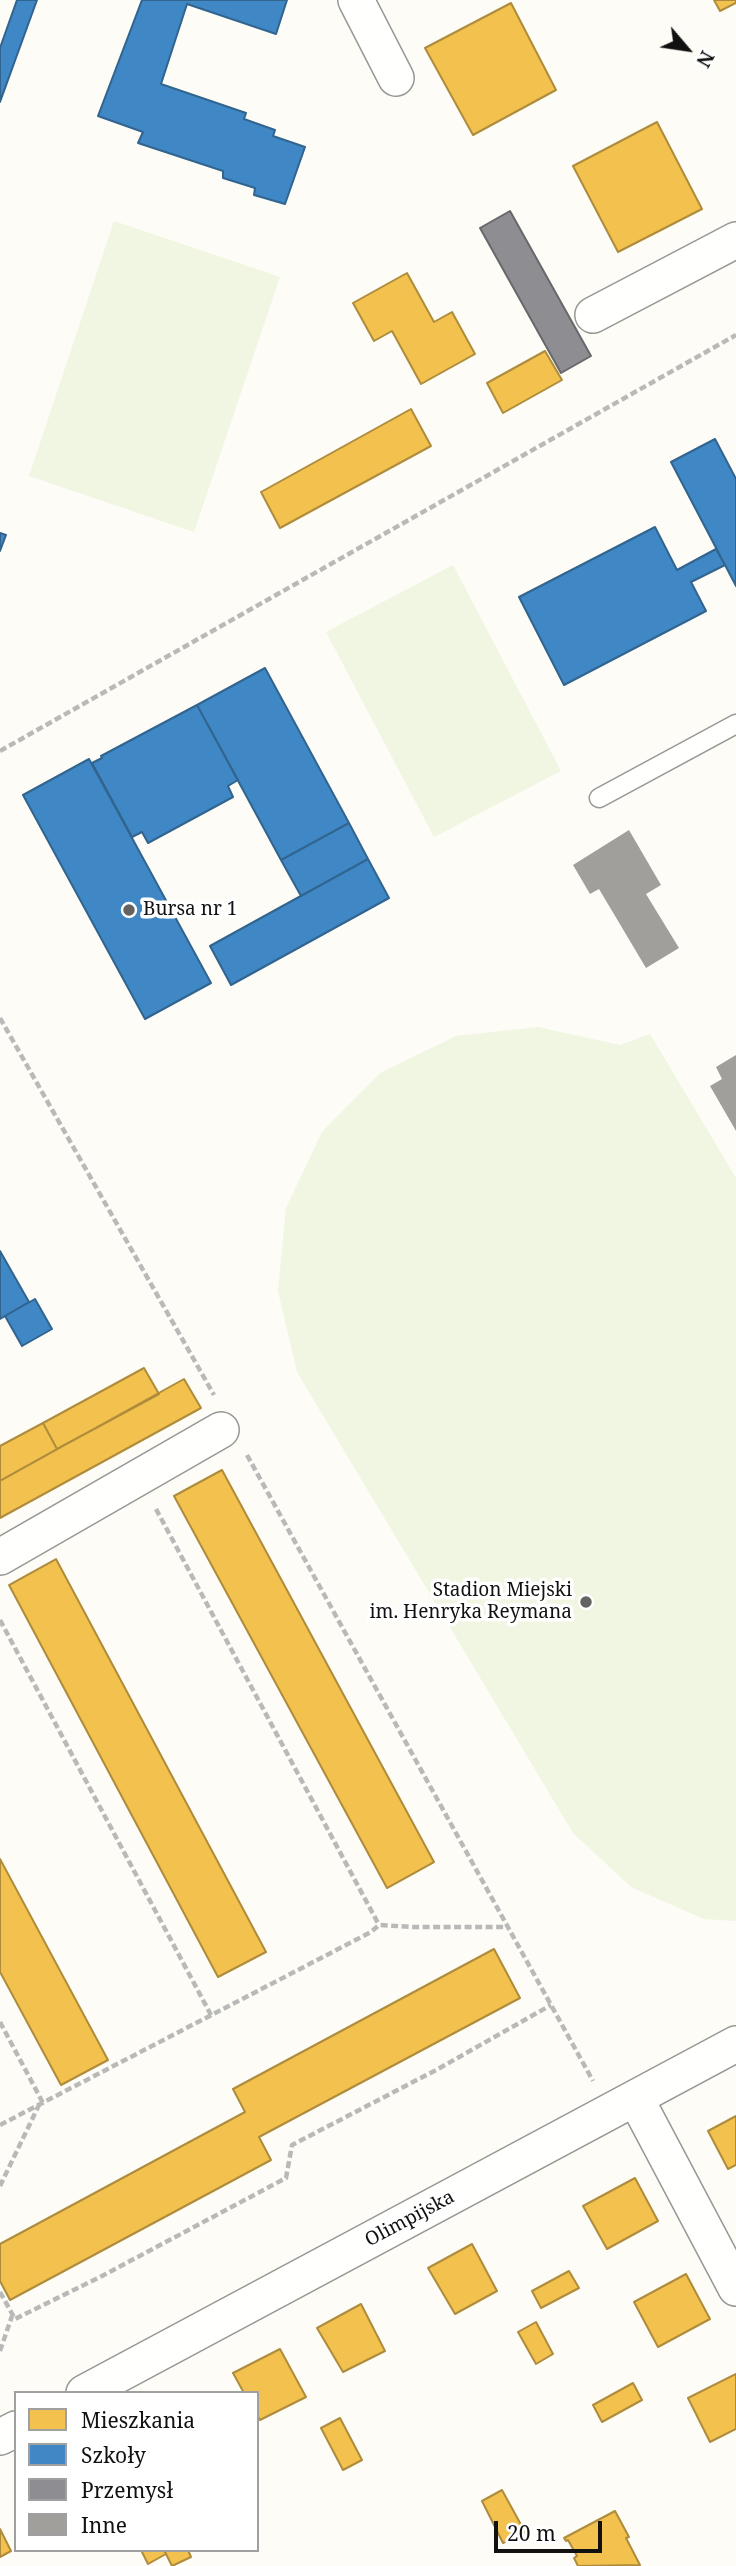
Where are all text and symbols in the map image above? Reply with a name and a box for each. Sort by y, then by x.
north arrow [652,14,722,84]
text: N [690,46,720,72]
place label: Bursa nr 1 [143,899,237,921]
marker: Bursa nr 1 [121,902,137,918]
place label: Stadion Miejski im. Henryka Reymana [369,1580,572,1624]
marker: Stadion Miejski im. Henryka Reymana [578,1594,594,1610]
street label: Olimpijska [361,2186,459,2252]
legend [14,2391,259,2552]
text: Mieszkania [81,2406,195,2434]
text: Szkoły [81,2441,146,2469]
text: Przemysł [81,2476,173,2504]
scale bar [498,2506,606,2550]
text: Inne [81,2511,127,2539]
text: 20 m [507,2519,556,2547]

